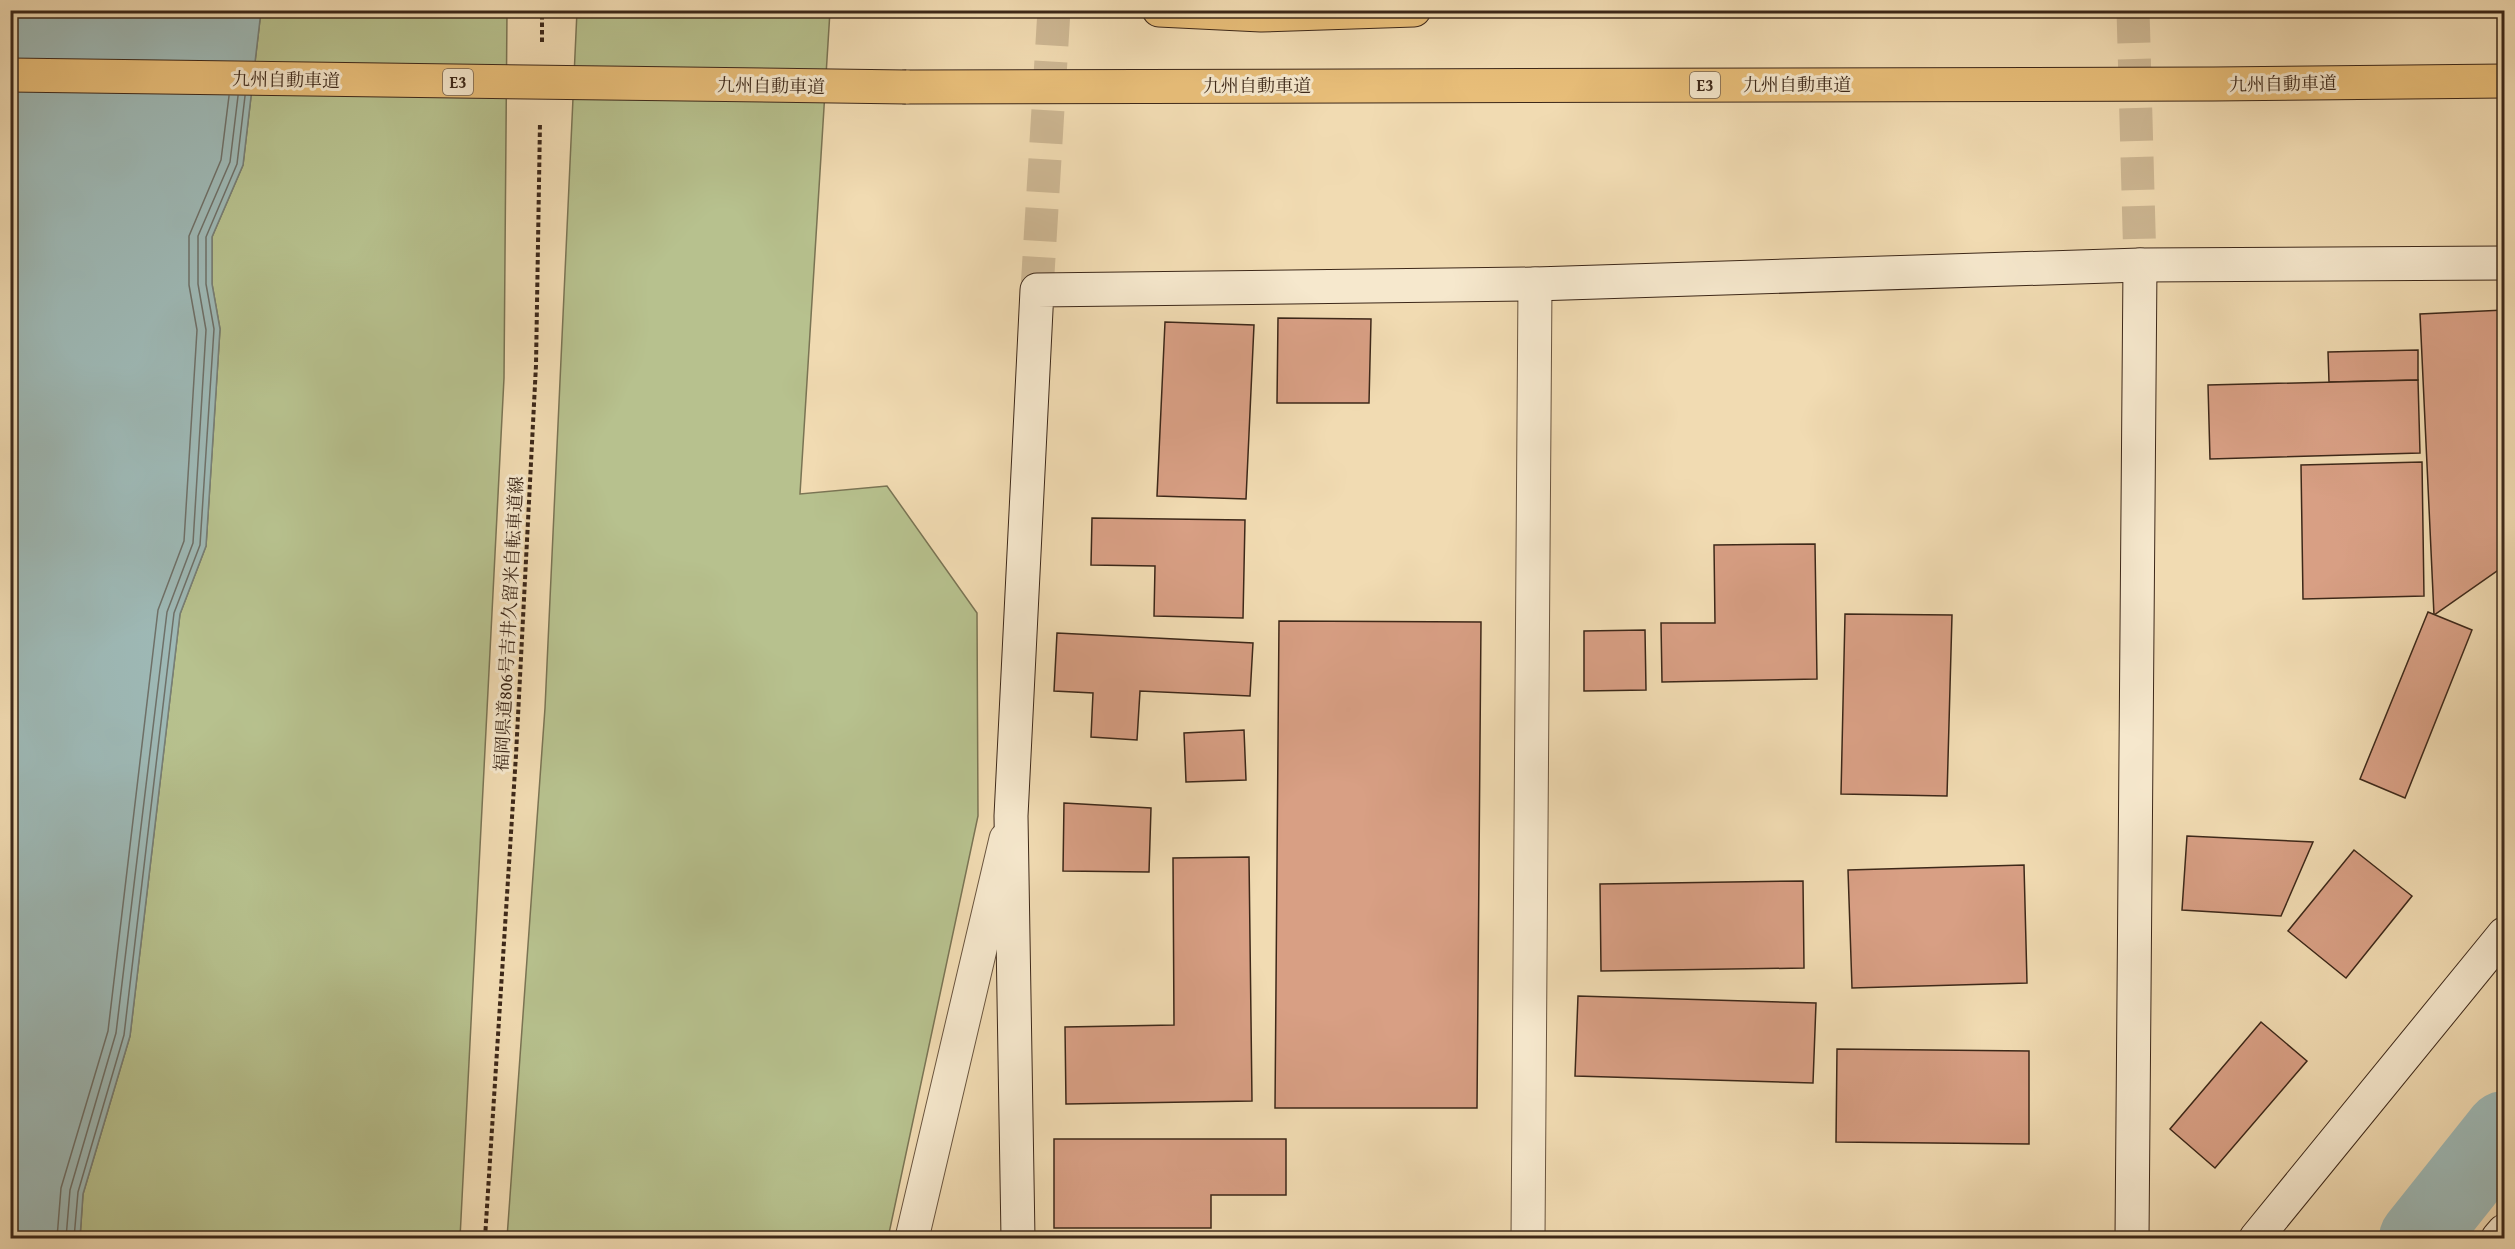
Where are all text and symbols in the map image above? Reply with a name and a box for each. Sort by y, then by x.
street label: 九州自動車道 [232,65,340,94]
road number: E3 [443,69,473,95]
street label: 九州自動車道 [2229,69,2337,98]
street label: 九州自動車道 [717,71,825,100]
street label: 九州自動車道 [1743,71,1851,98]
street label: 九州自動車道 [1203,72,1311,99]
road number: E3 [1690,72,1720,98]
street label: 福岡県道806号吉井久留米自転車道線 [487,475,530,772]

